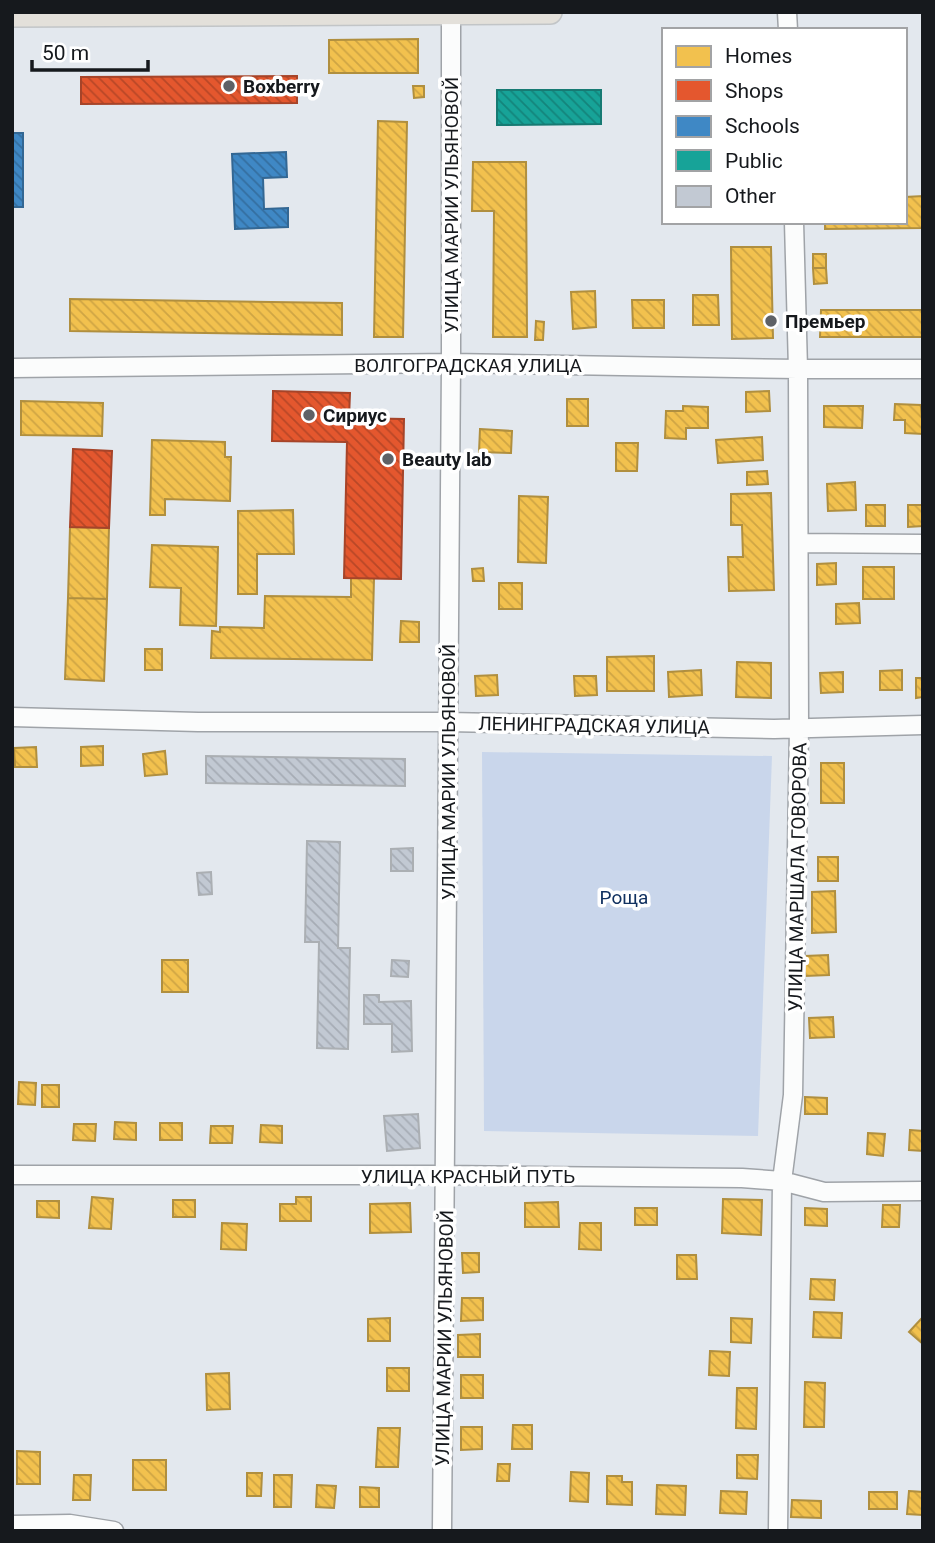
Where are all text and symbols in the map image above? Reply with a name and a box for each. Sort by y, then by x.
scale bar [32,28,147,72]
legend [662,28,907,224]
text: 50 m [42,41,89,65]
text: Homes [725,44,792,68]
place label: Boxberry [243,75,320,98]
street label: УЛИЦА МАРИИ УЛЬЯНОВОЙ [440,77,463,333]
marker: Boxberry [221,78,237,94]
text: Shops [725,79,784,103]
text: Schools [725,114,800,138]
text: Public [725,149,783,173]
text: Other [725,184,776,208]
place label: Премьер [785,310,866,333]
marker: Премьер [763,313,779,329]
street label: ВОЛГОГРАДСКАЯ УЛИЦА [354,354,582,377]
place label: Сириус [323,404,387,427]
marker: Сириус [301,407,317,423]
place label: Beauty lab [402,448,492,471]
marker: Beauty lab [380,451,396,467]
street label: УЛИЦА МАРИИ УЛЬЯНОВОЙ [437,644,460,900]
street label: ЛЕНИНГРАДСКАЯ УЛИЦА [478,712,711,739]
street label: УЛИЦА МАРШАЛА ГОВОРОВА [784,742,811,1012]
park label: Роща [600,886,648,909]
street label: УЛИЦА КРАСНЫЙ ПУТЬ [361,1165,575,1188]
street label: УЛИЦА МАРИИ УЛЬЯНОВОЙ [431,1210,458,1466]

